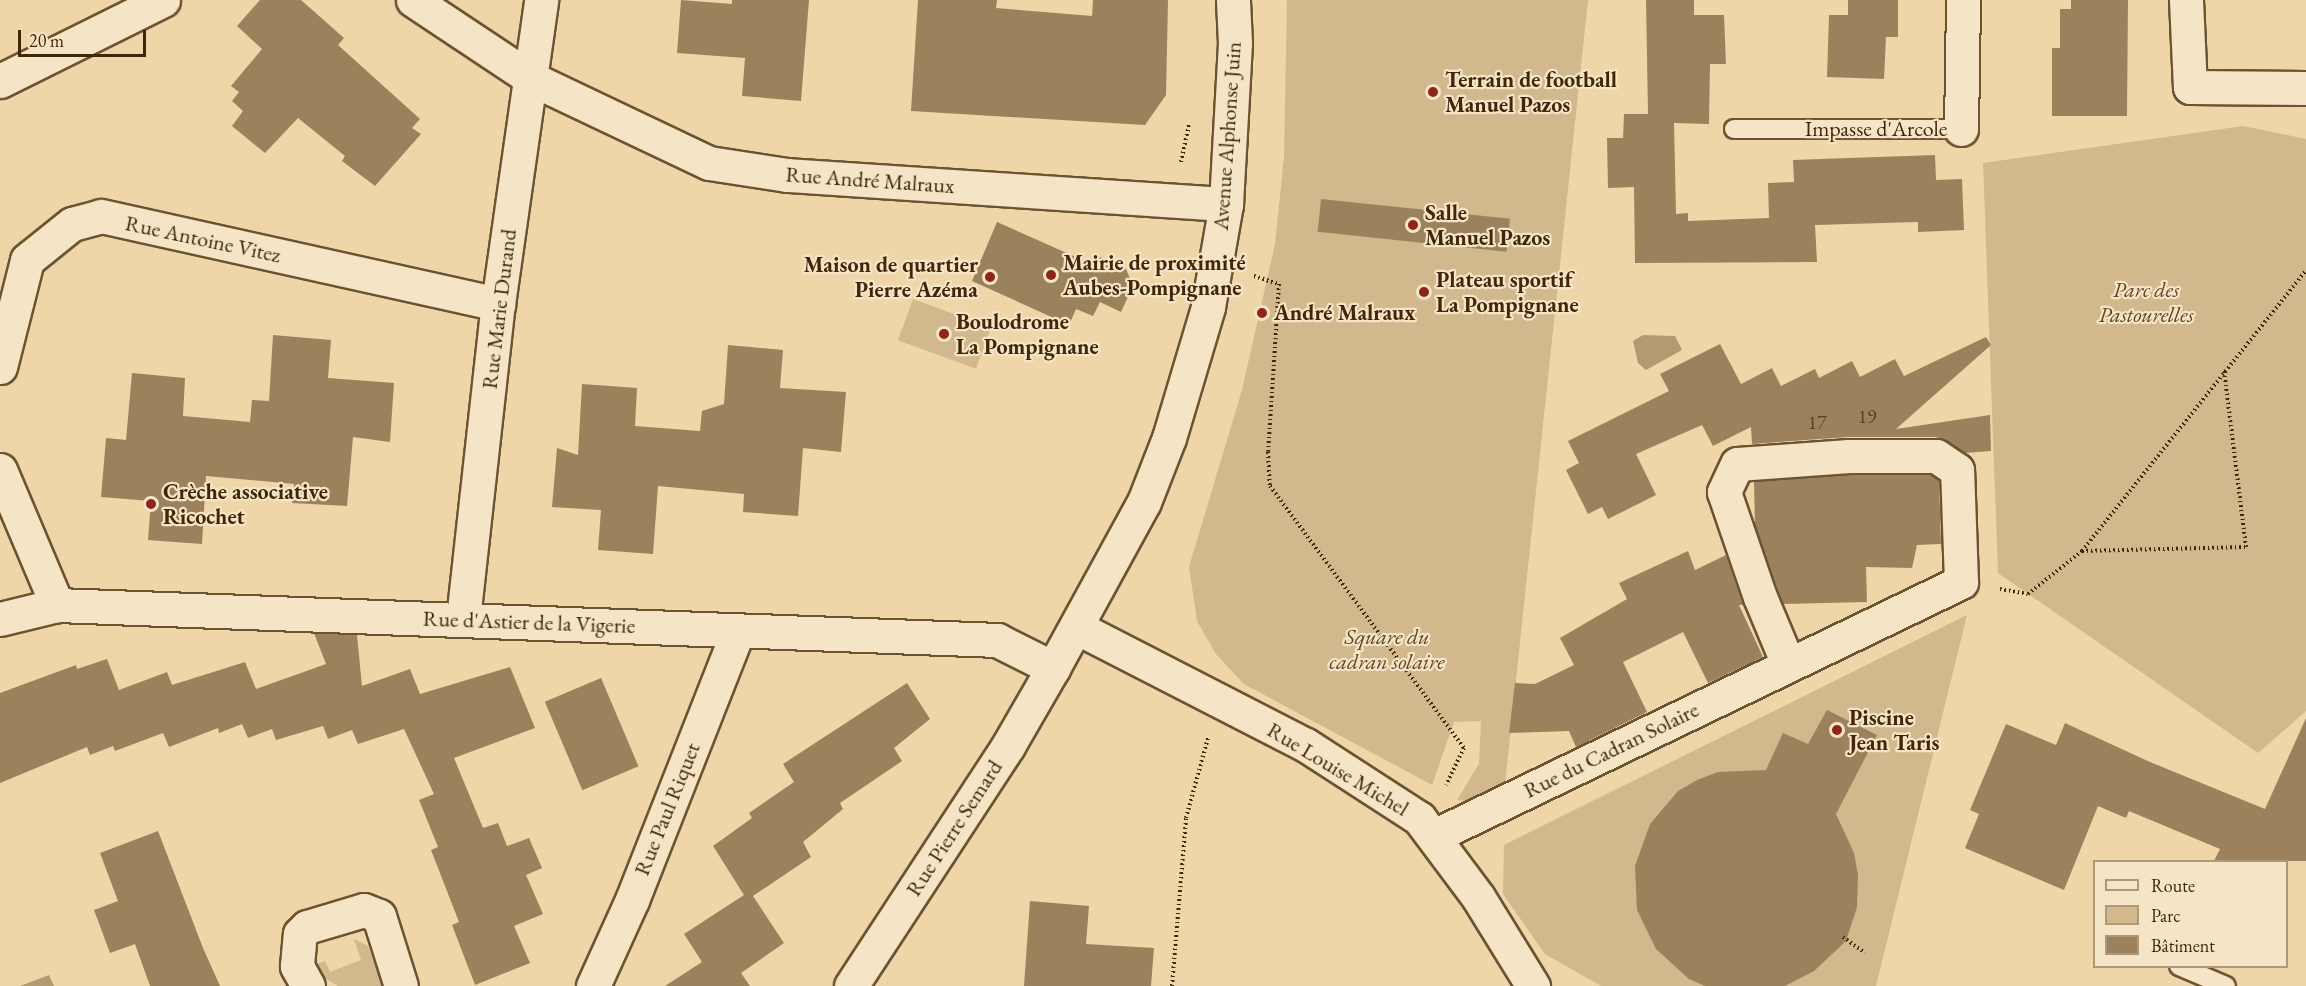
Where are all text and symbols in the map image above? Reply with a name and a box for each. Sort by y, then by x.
scale bar [21,18,148,56]
text: 20 m [29,29,64,52]
street label: Avenue Alphonse Juin [1207,41,1247,231]
place label: Terrain de football Manuel Pazos [1445,66,1617,118]
marker: Terrain de football Manuel Pazos [1426,85,1440,99]
street label: Impasse d'Arcole [1805,116,1947,142]
street label: Rue André Malraux [785,161,955,199]
place label: Salle Manuel Pazos [1425,199,1550,250]
street label: Rue Antoine Vitez [123,210,283,268]
marker: Salle Manuel Pazos [1406,218,1420,232]
street label: Rue Marie Durand [476,227,522,391]
place label: Mairie de proximité Aubes-Pompignane [1063,249,1246,300]
place label: Maison de quartier Pierre Azéma [804,251,978,302]
place label: Plateau sportif La Pompignane [1436,266,1579,318]
marker: Mairie de proximité Aubes-Pompignane [1044,268,1058,282]
marker: Maison de quartier Pierre Azéma [983,270,997,284]
park label: Parc des Pastourelles [2098,276,2194,328]
marker: Plateau sportif La Pompignane [1417,285,1431,299]
place label: André Malraux [1274,300,1415,326]
marker: André Malraux [1255,306,1269,320]
place label: Boulodrome La Pompignane [956,308,1099,360]
marker: Boulodrome La Pompignane [937,327,951,341]
house number: 19 [1857,404,1877,428]
house number: 17 [1807,410,1827,434]
place label: Crèche associative Ricochet [163,478,328,530]
marker: Crèche associative Ricochet [144,497,158,511]
street label: Rue d'Astier de la Vigerie [422,605,636,639]
park label: Square du cadran solaire [1329,623,1445,674]
street label: Rue du Cadran Solaire [1519,696,1703,804]
place label: Piscine Jean Taris [1849,704,1939,756]
street label: Rue Louise Michel [1262,716,1414,822]
marker: Piscine Jean Taris [1830,723,1844,737]
street label: Rue Paul Riquet [628,739,706,879]
street label: Rue Pierre Semard [900,755,1008,901]
legend [2093,860,2288,968]
text: Route [2151,874,2195,897]
text: Parc [2151,904,2181,927]
text: Bâtiment [2151,934,2215,957]

